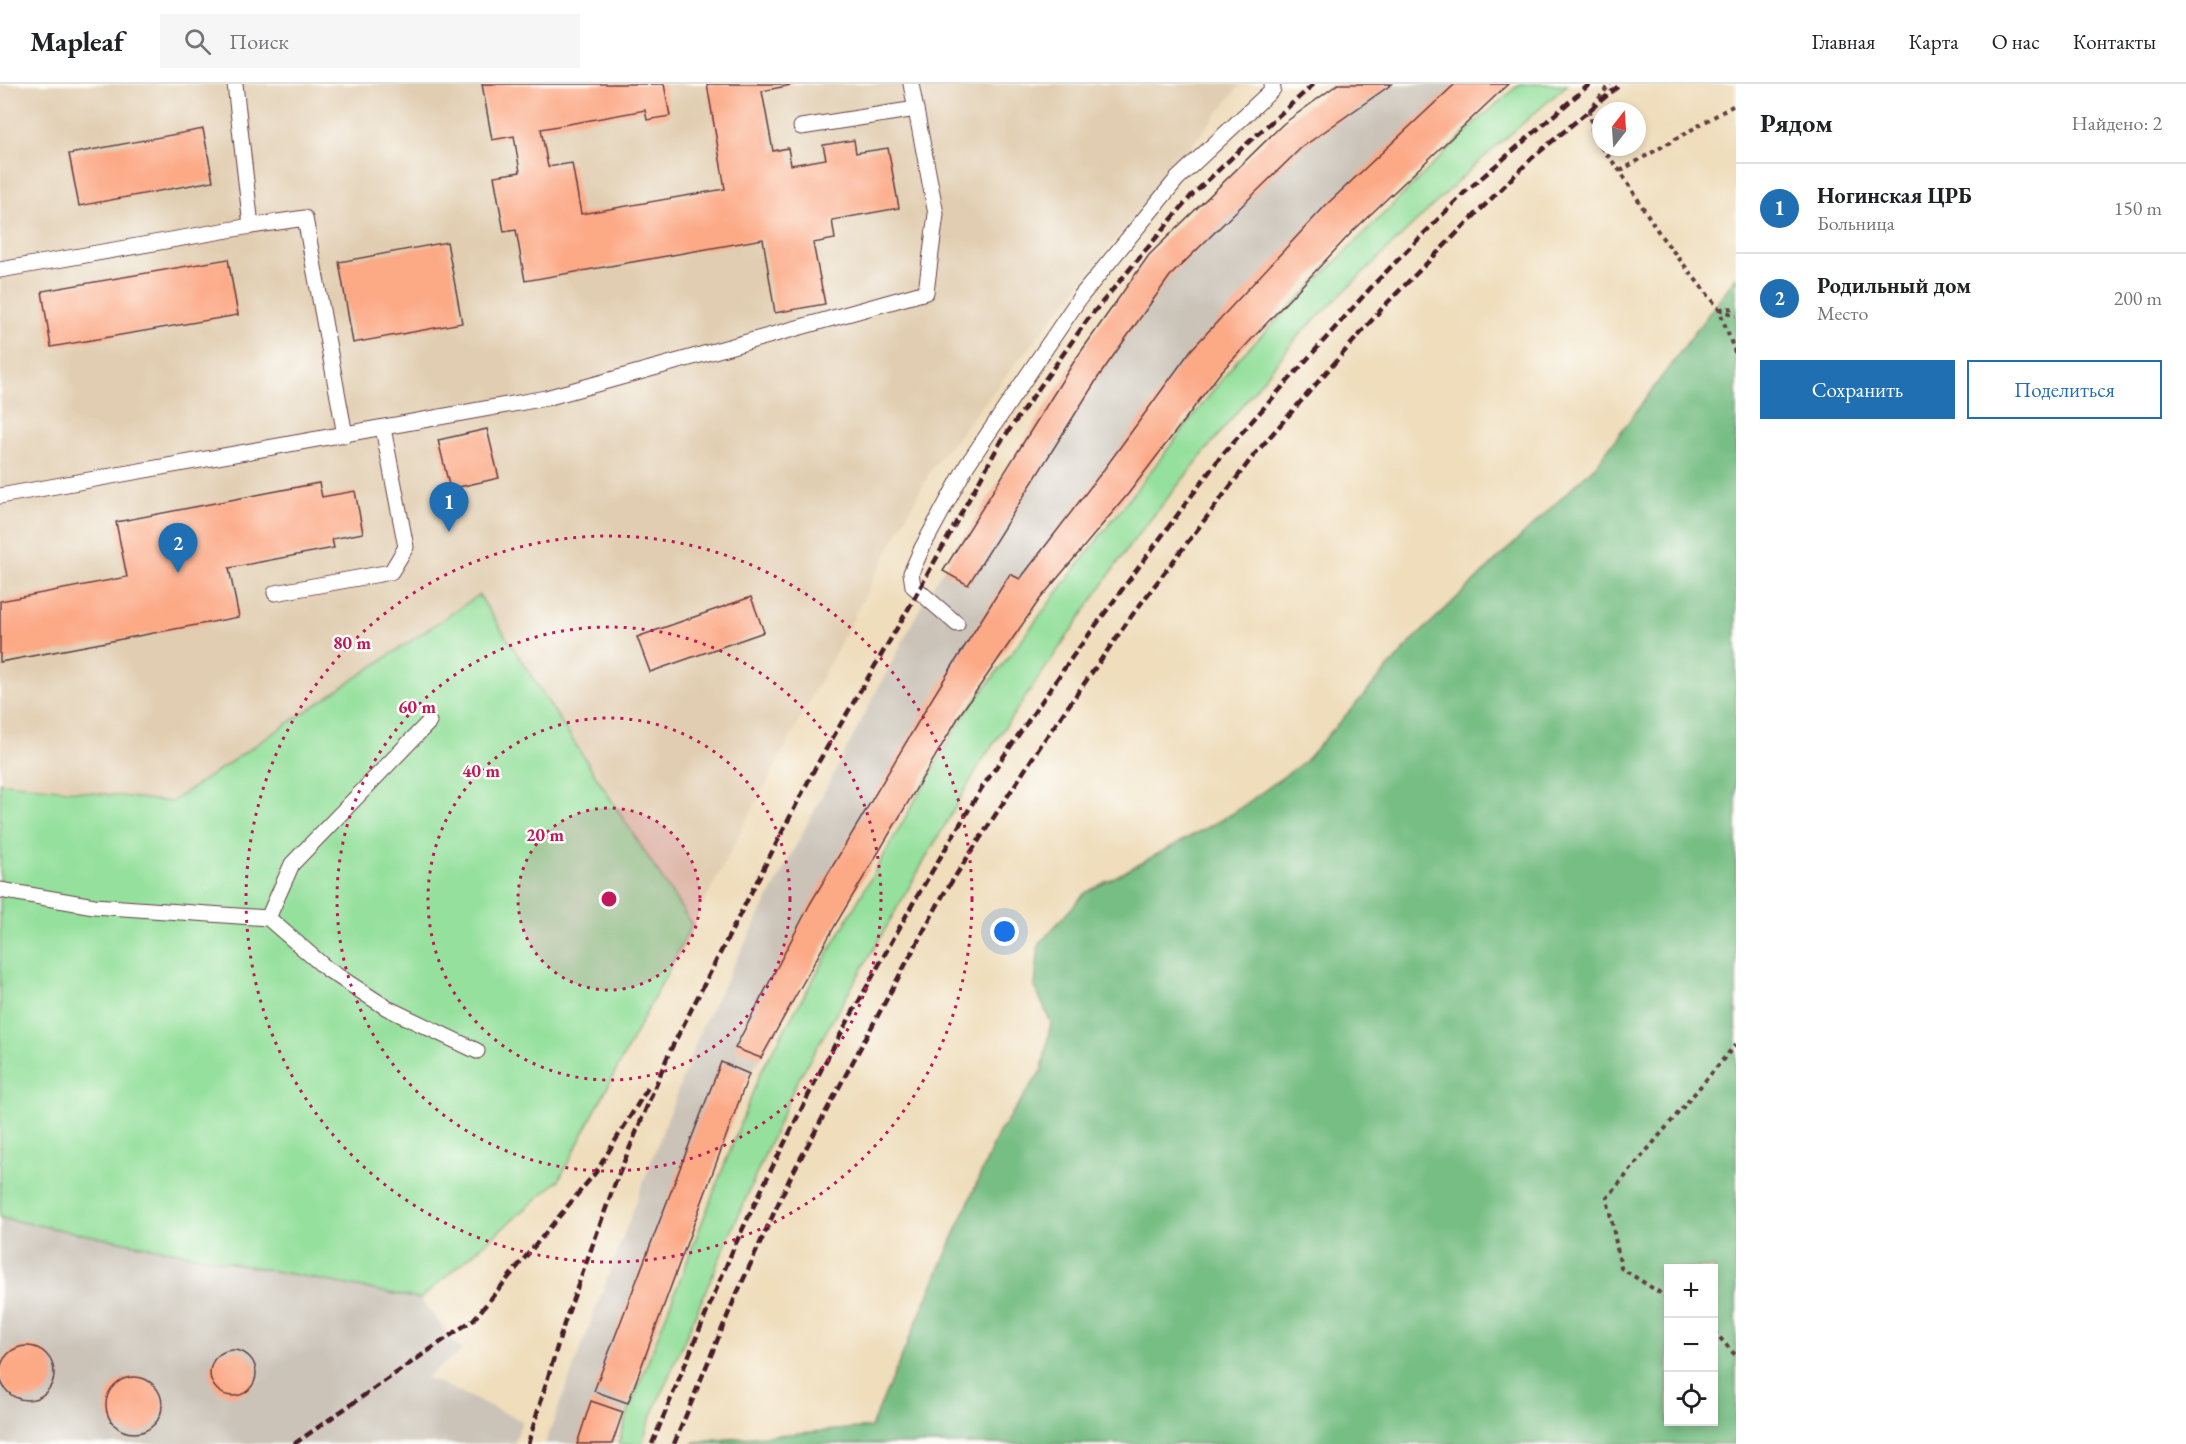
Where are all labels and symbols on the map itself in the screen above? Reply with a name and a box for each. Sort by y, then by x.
north arrow [1592,102,1646,156]
pin: 1 [430,482,468,532]
pin: 2 [158,524,198,573]
text: 80 m [333,631,371,654]
text: 60 m [398,695,436,718]
text: 40 m [462,759,500,782]
text: 20 m [526,823,564,846]
centre of rings [599,889,619,909]
your location [990,917,1019,946]

